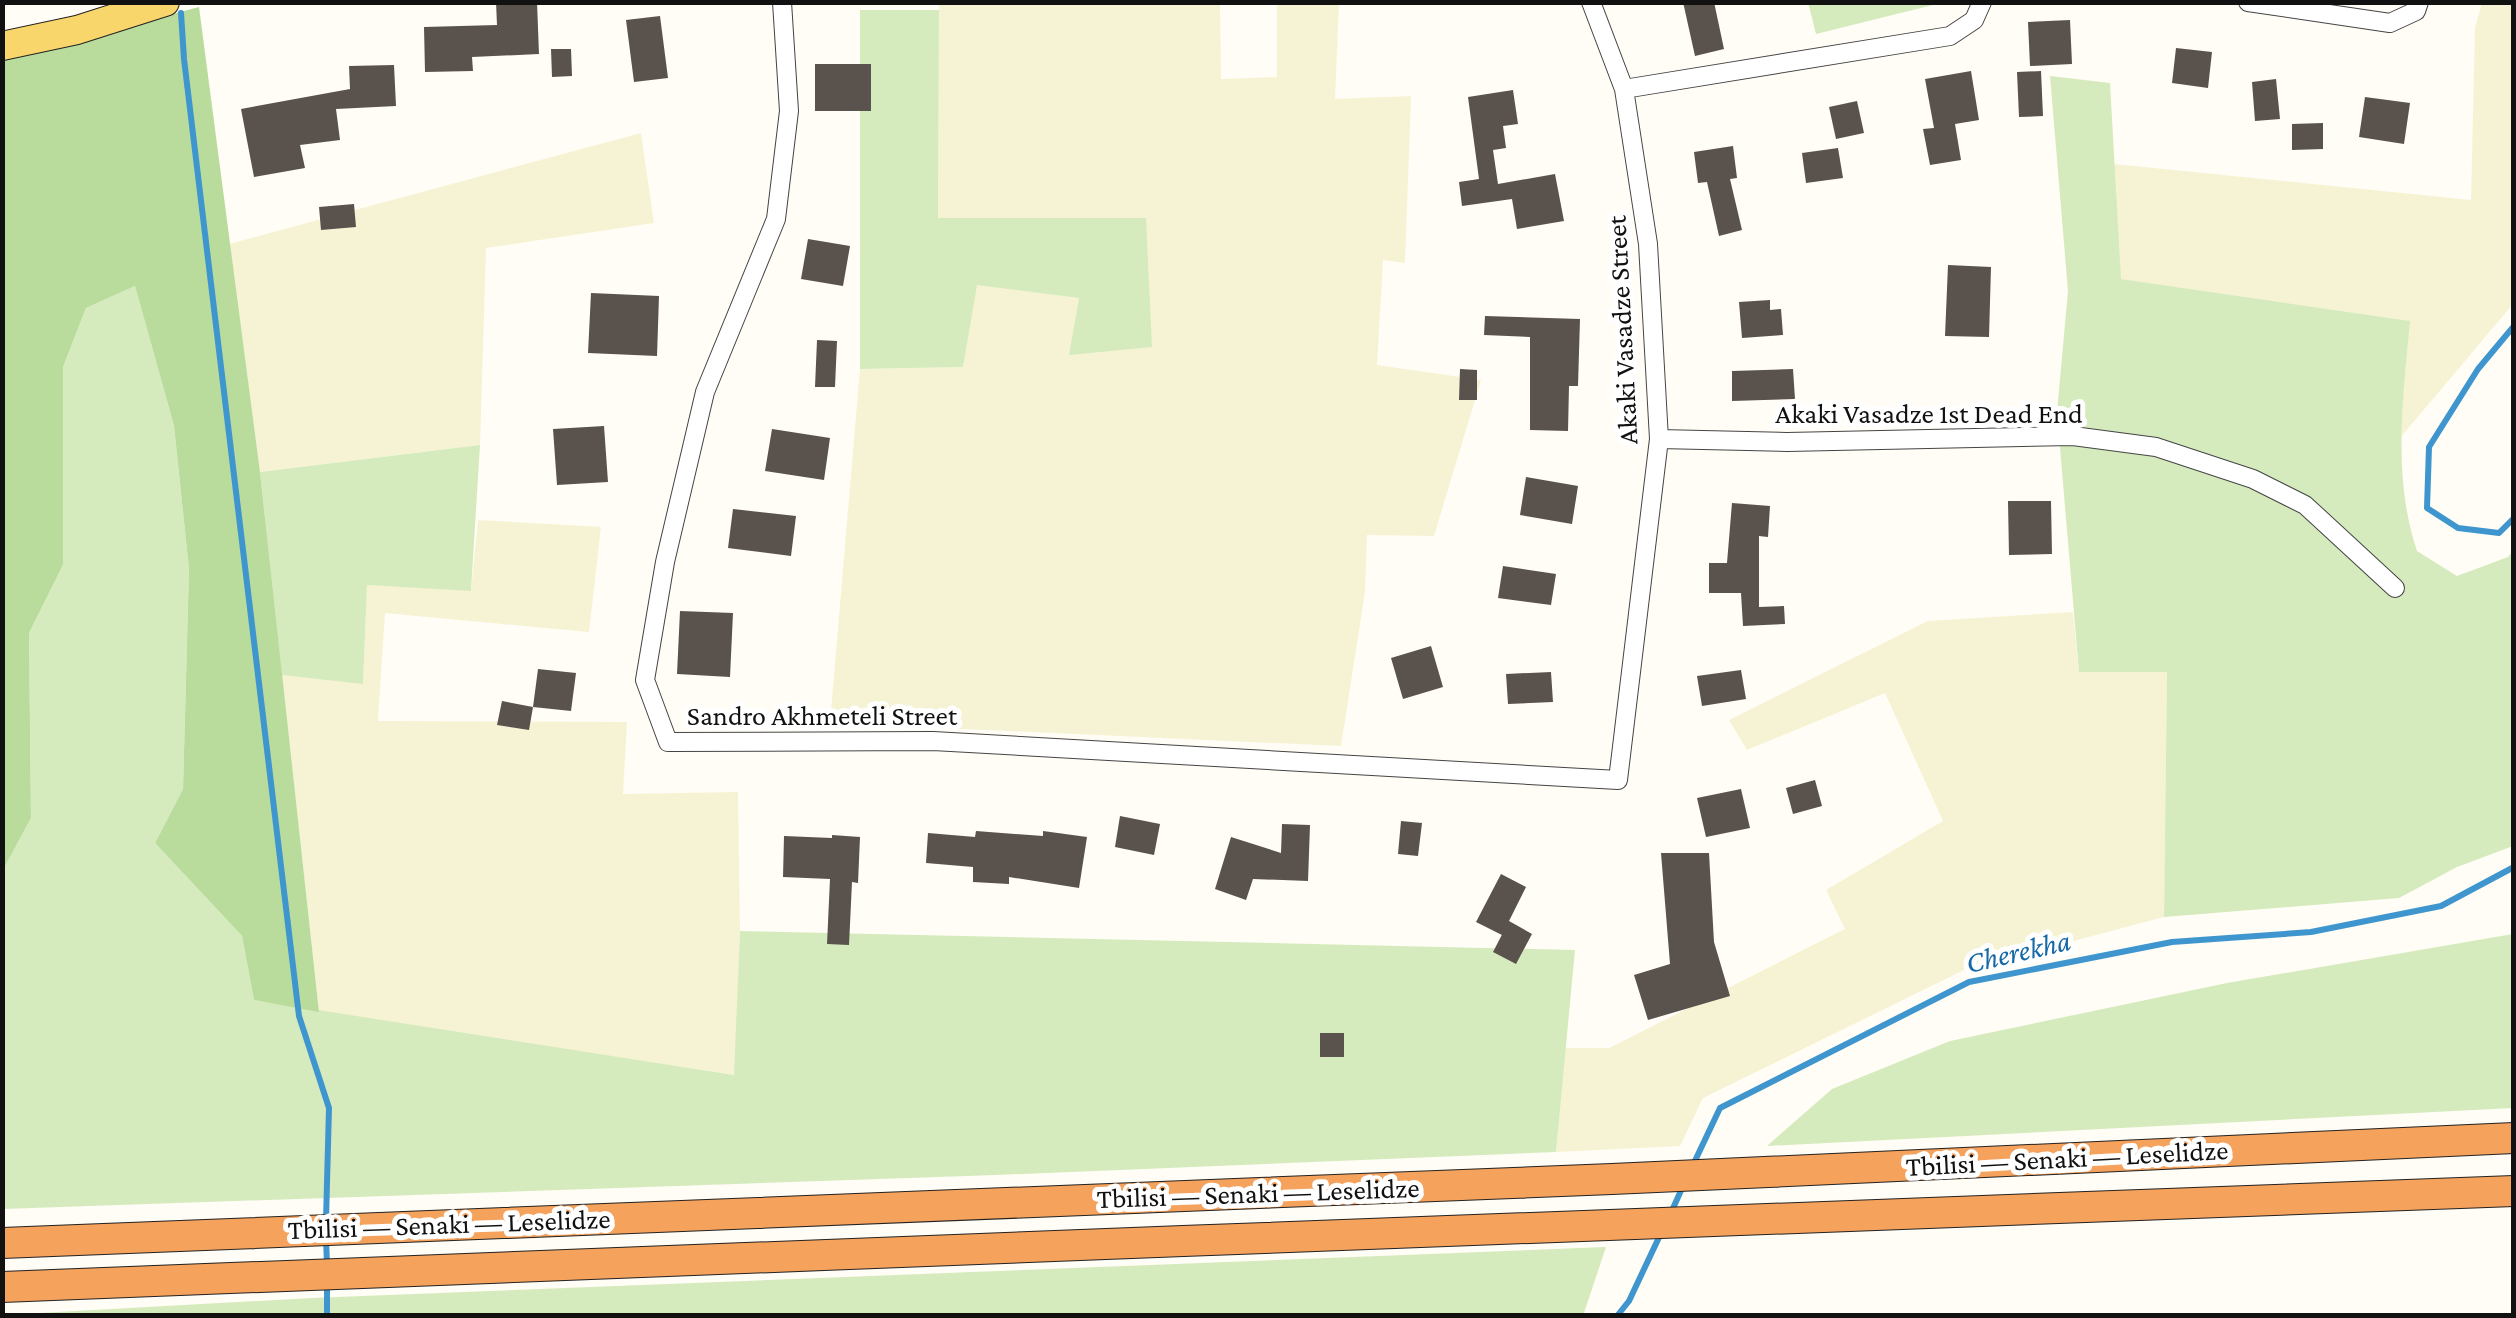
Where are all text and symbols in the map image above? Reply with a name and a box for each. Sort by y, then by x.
street label: Akaki Vasadze Street [1600,214,1643,445]
street label: Akaki Vasadze 1st Dead End [1775,398,2083,429]
street label: Sandro Akhmeteli Street [687,700,958,731]
water label: Cherekha [1962,923,2074,979]
street label: Tbilisi — Senaki — Leselidze [1905,1134,2229,1182]
street label: Tbilisi — Senaki — Leselidze [1096,1172,1420,1214]
street label: Tbilisi — Senaki — Leselidze [287,1203,611,1245]

